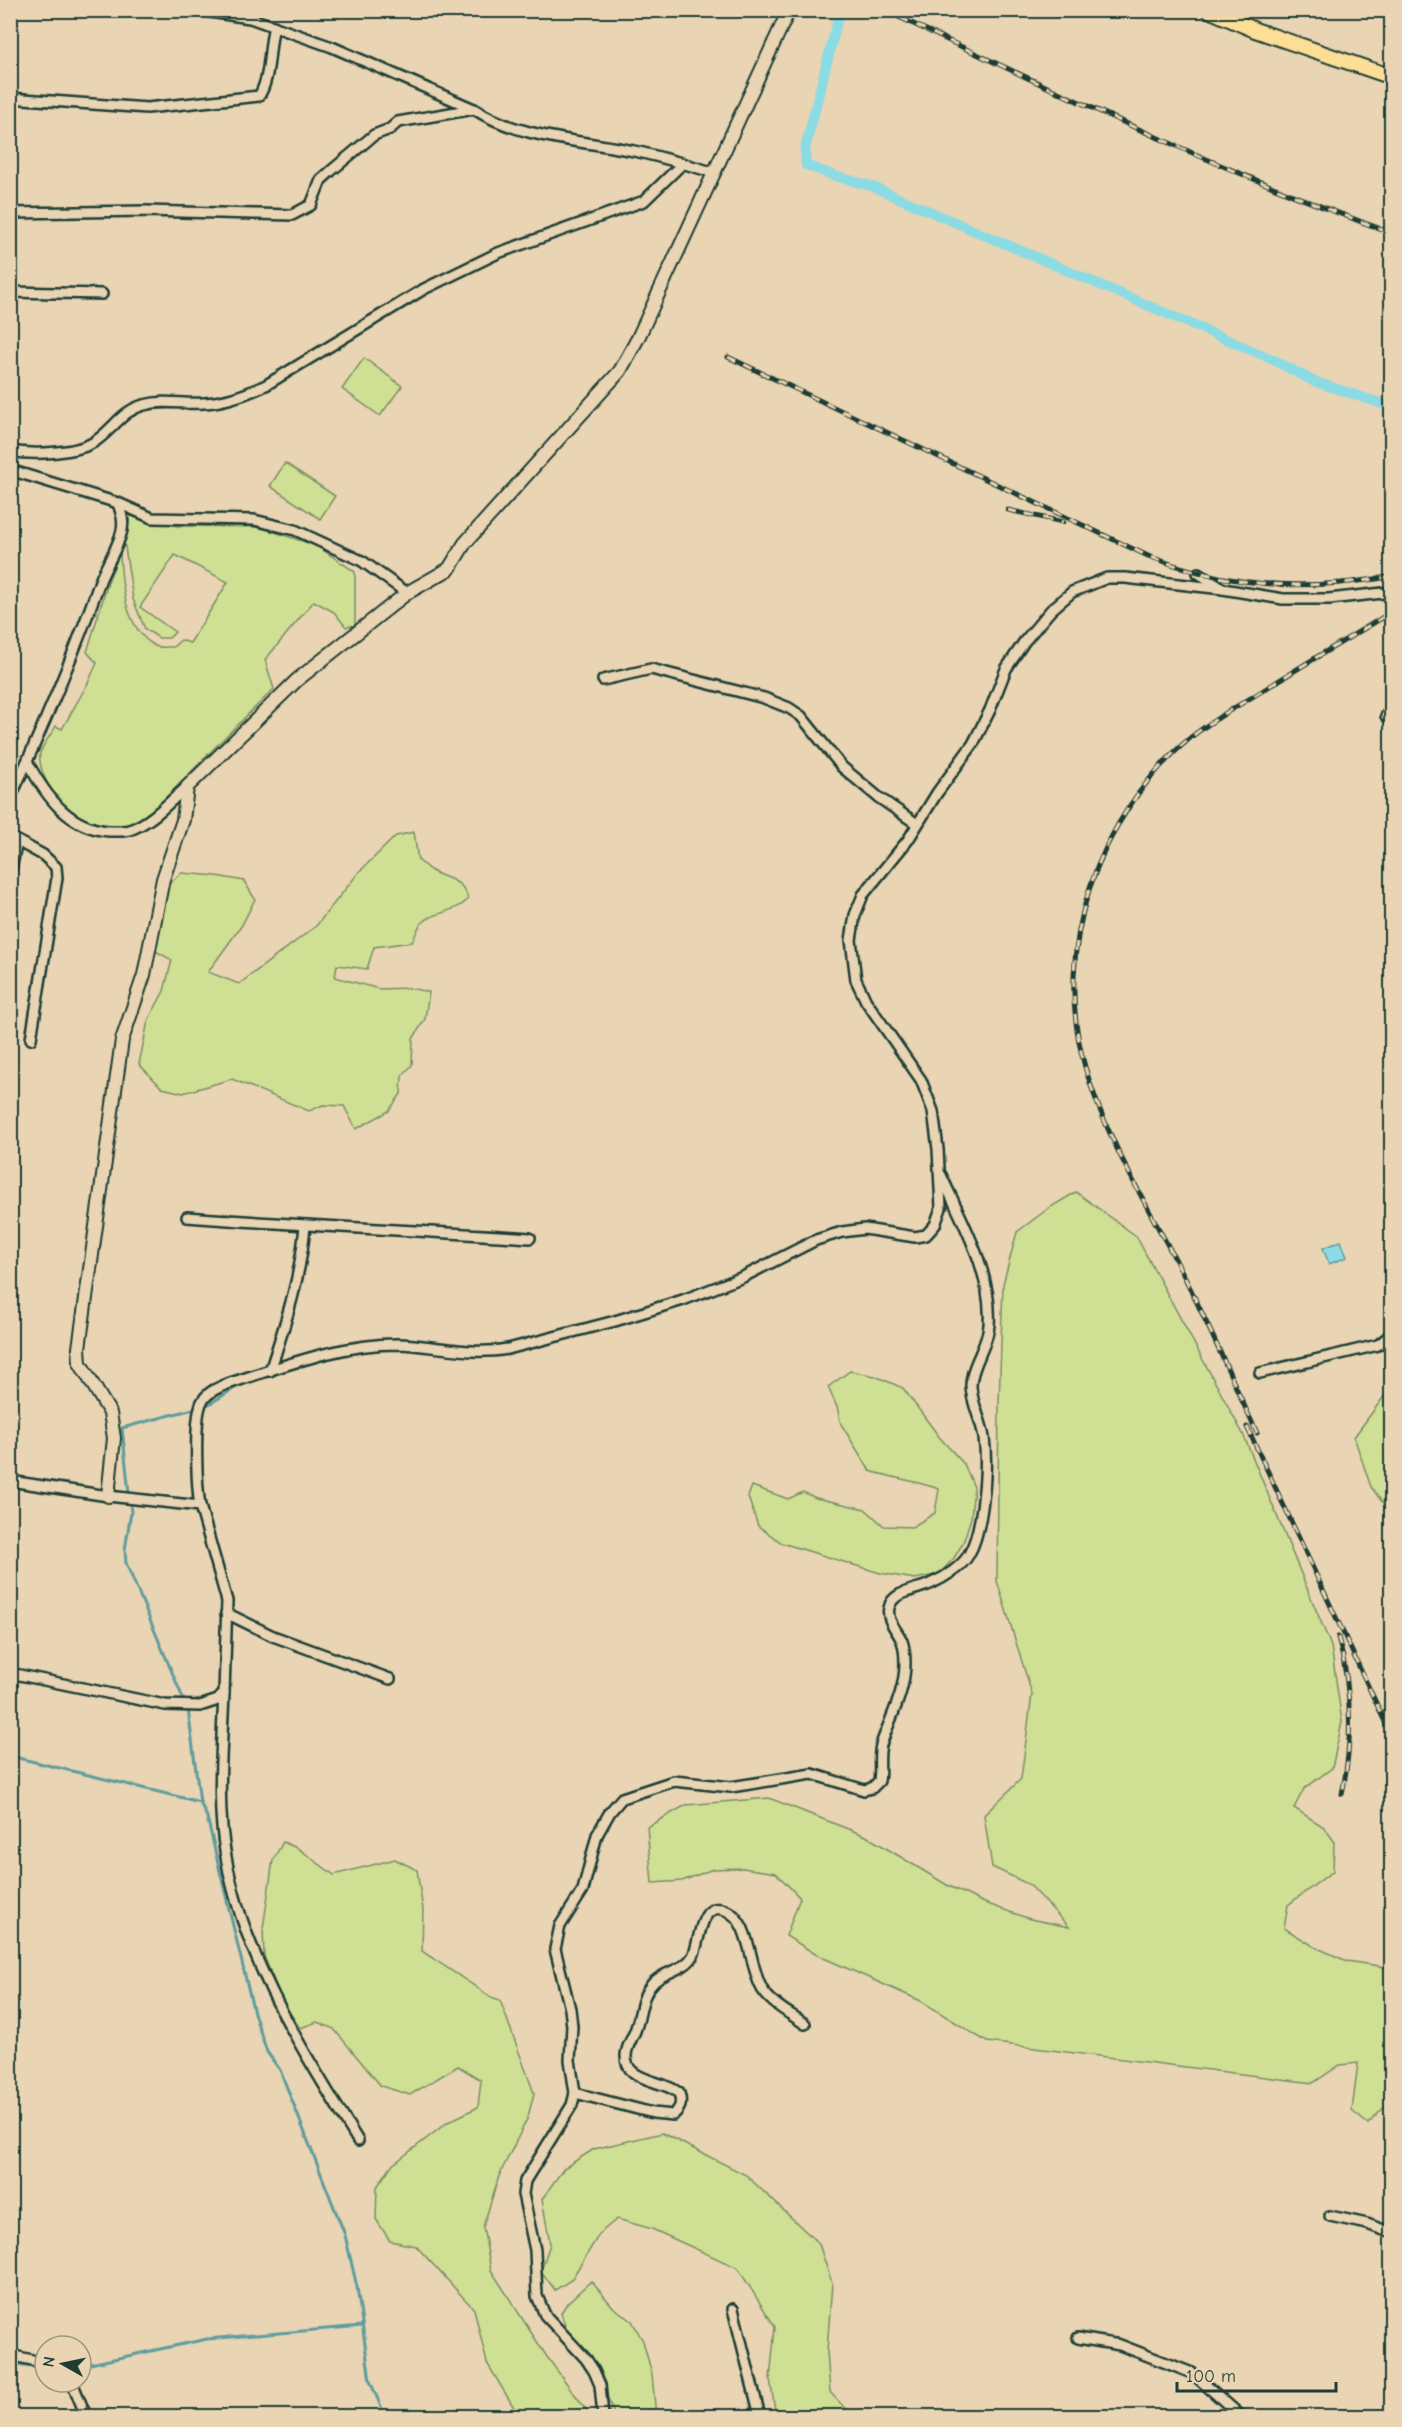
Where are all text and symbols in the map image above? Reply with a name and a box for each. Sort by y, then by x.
north arrow [33,2334,93,2394]
text: N [39,2355,59,2368]
scale bar [1177,2355,1336,2393]
text: 100 m [1186,2366,1236,2387]

